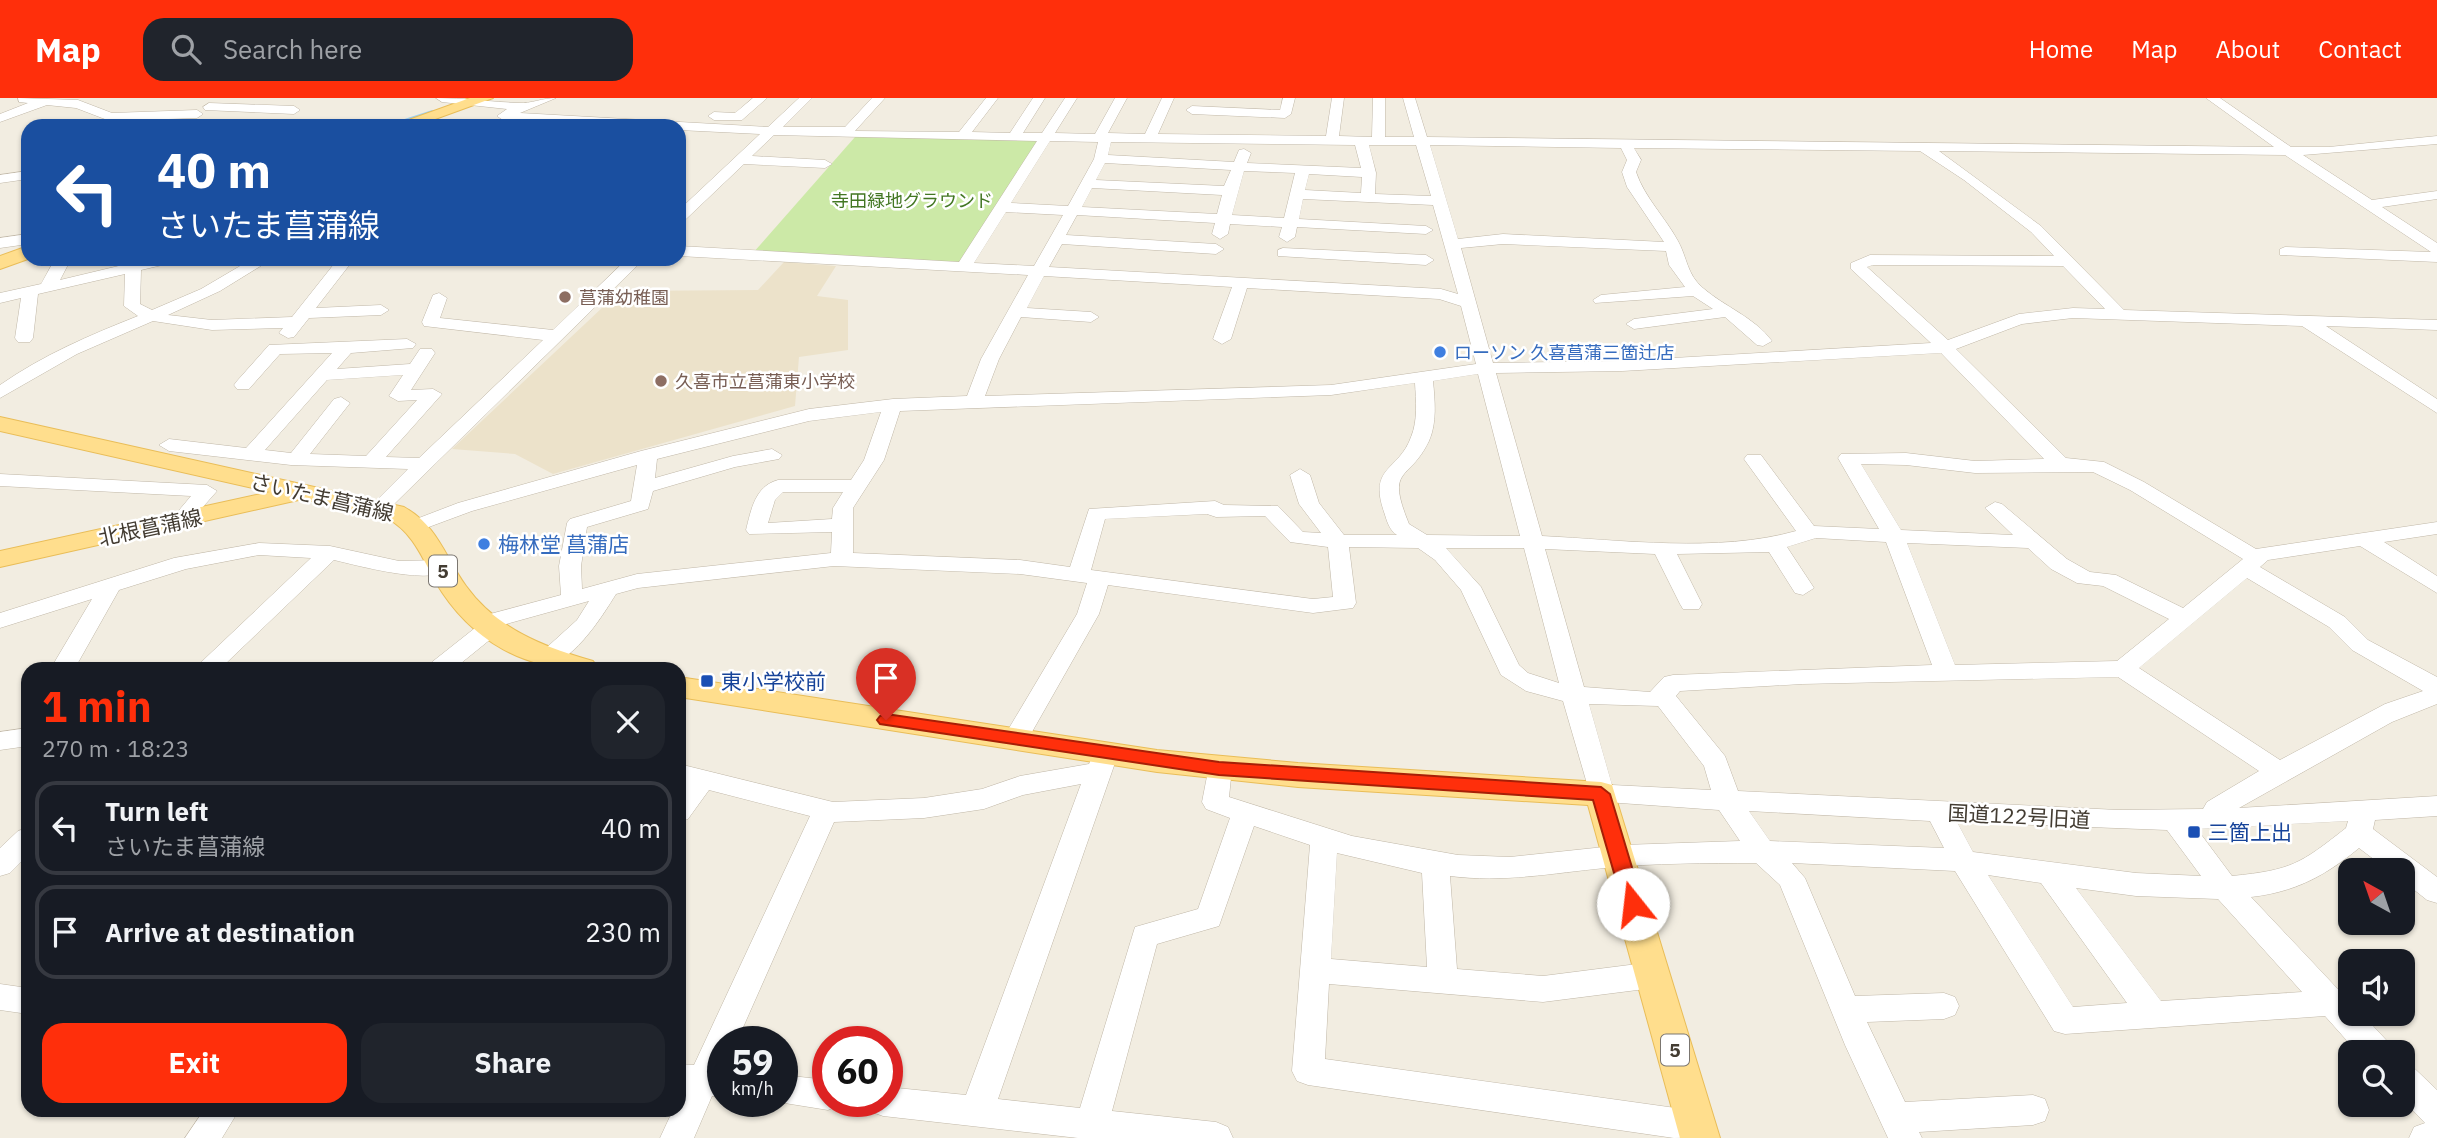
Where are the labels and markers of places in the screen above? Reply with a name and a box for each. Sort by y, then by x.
place label: 菖蒲幼稚園 [579,286,669,309]
marker: 菖蒲幼稚園 [557,289,573,305]
place label: ローソン 久喜菖蒲三箇辻店 [1454,341,1674,364]
marker: ローソン 久喜菖蒲三箇辻店 [1432,344,1448,360]
place label: 久喜市立菖蒲東小学校 [675,370,855,393]
marker: 久喜市立菖蒲東小学校 [653,373,669,389]
place label: 梅林堂 菖蒲店 [498,530,629,558]
marker: 梅林堂 菖蒲店 [476,536,492,552]
pin [856,648,916,720]
place label: 東小学校前 [721,667,826,695]
marker: 東小学校前 [699,673,715,689]
place label: 三箇上出 [2208,818,2292,846]
marker: 三箇上出 [2186,824,2202,840]

